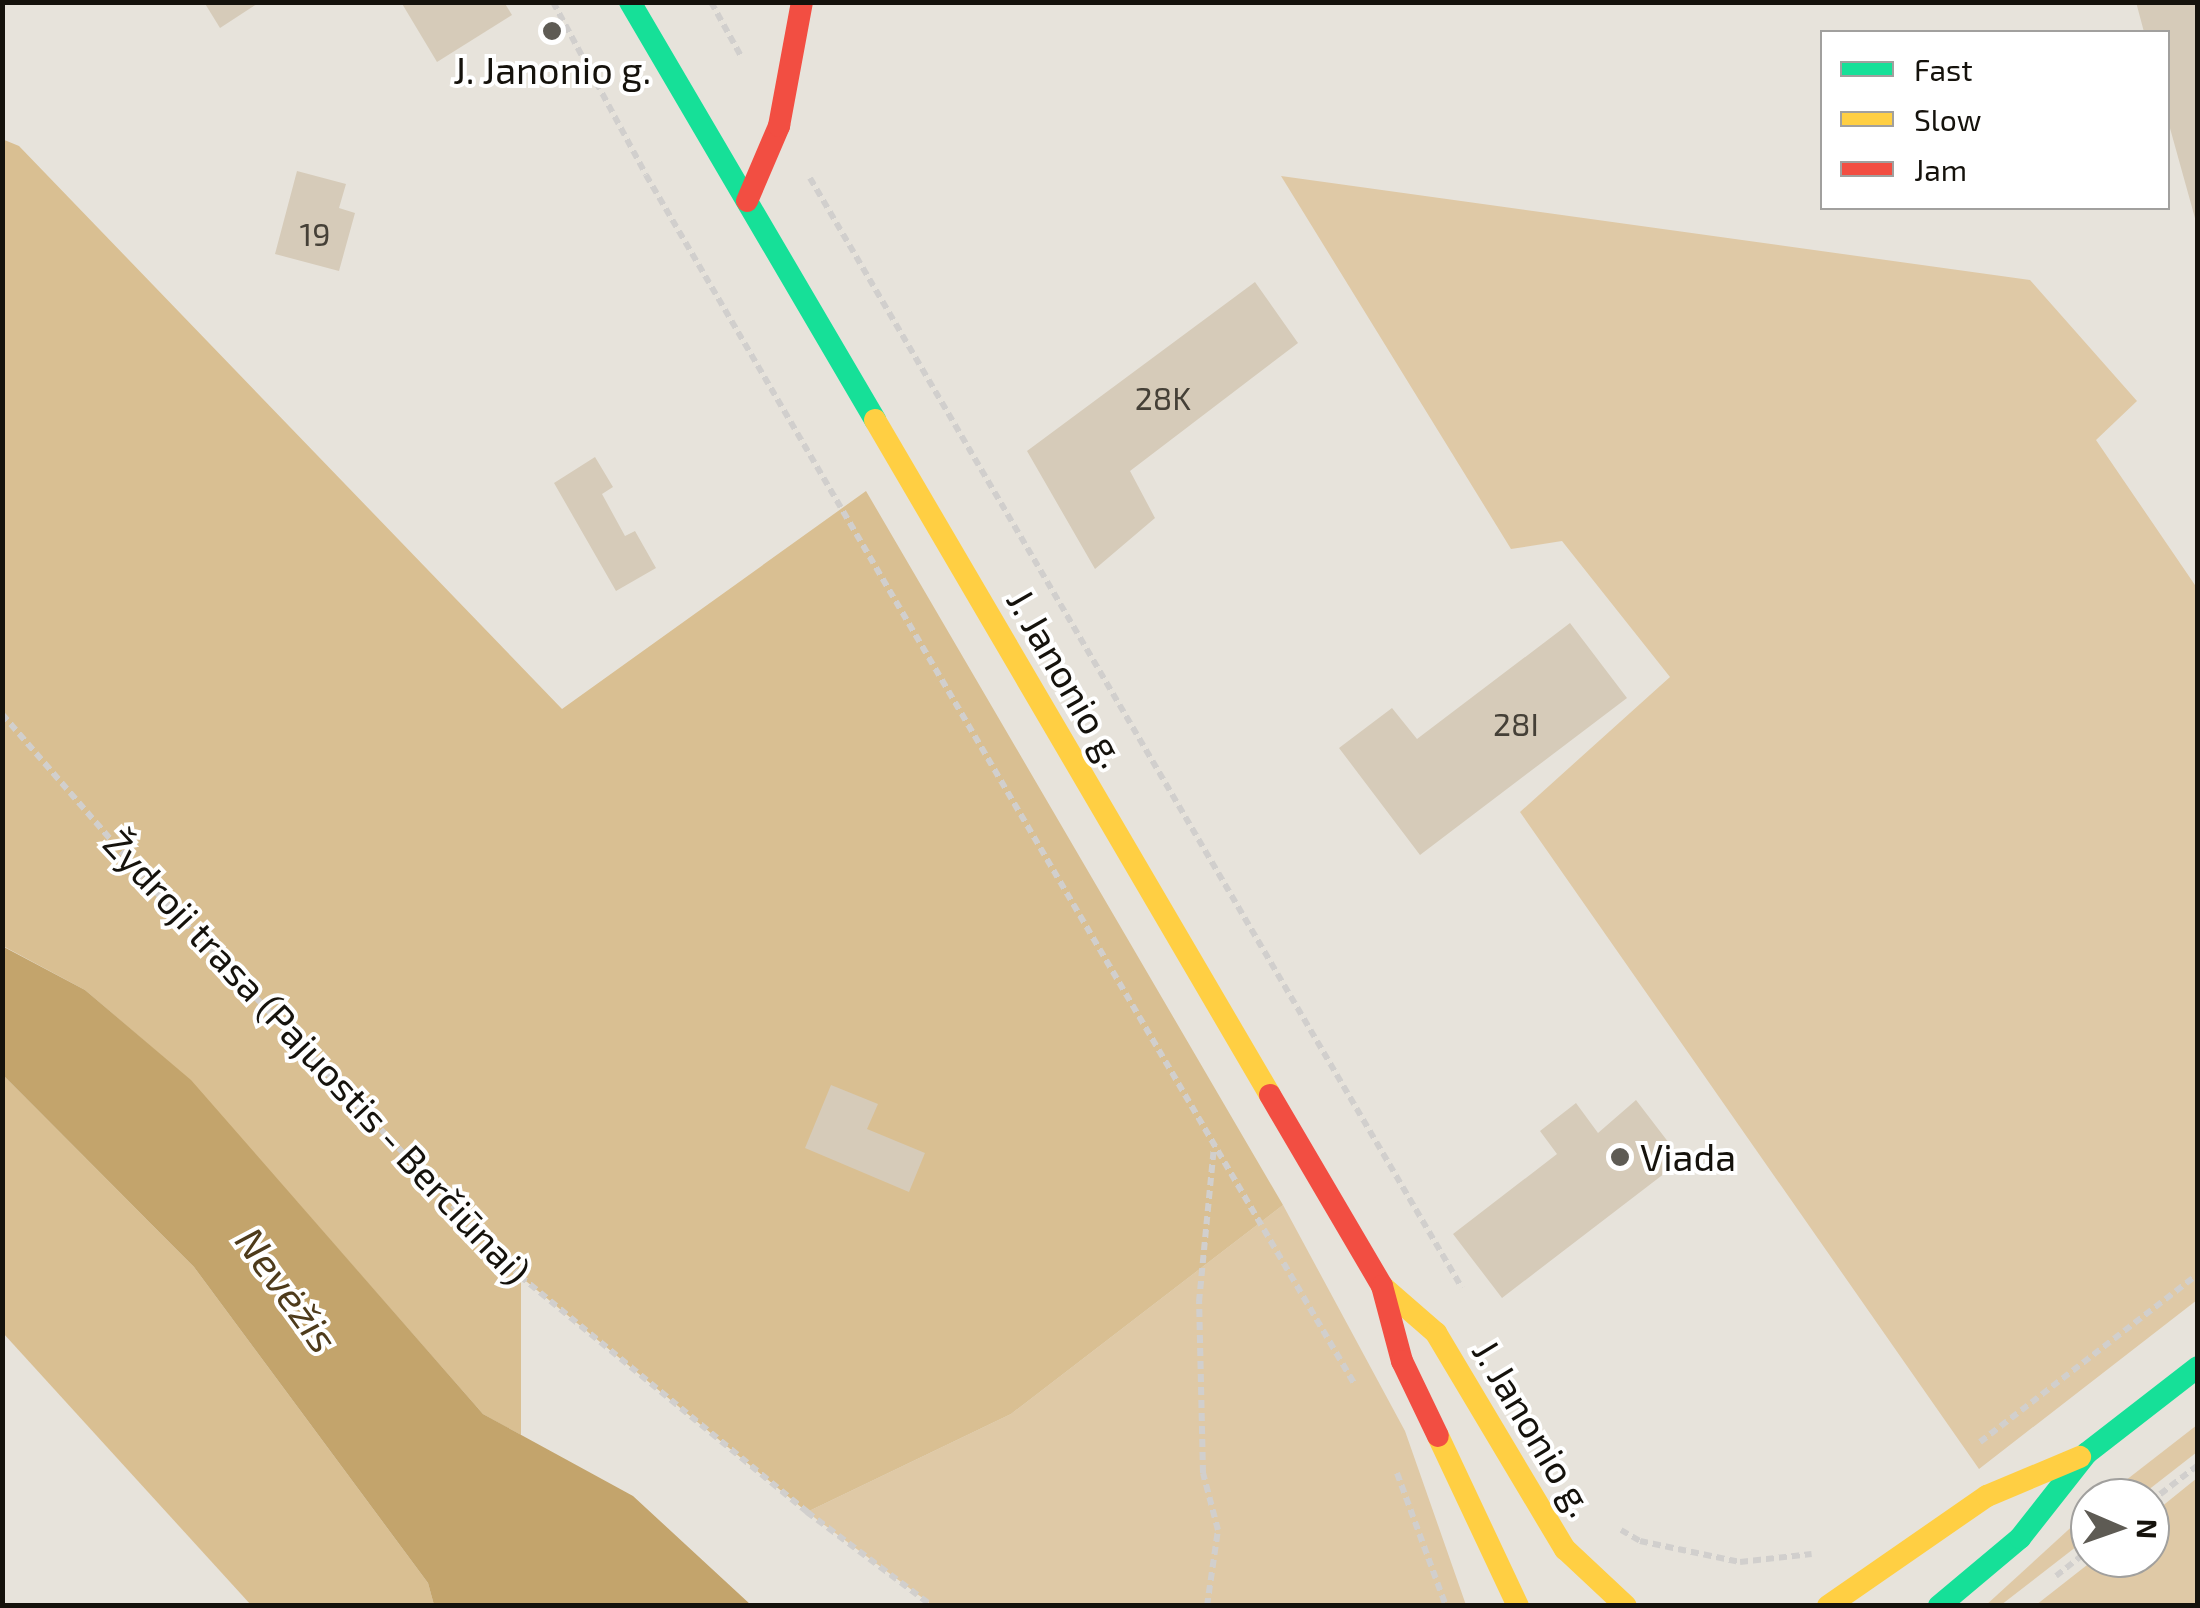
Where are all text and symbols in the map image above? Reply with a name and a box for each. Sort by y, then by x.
marker: J. Janonio g. [541,20,563,42]
legend [1820,30,2170,210]
place label: J. Janonio g. [452,47,652,93]
text: Fast [1914,51,1973,87]
text: Slow [1914,101,1981,137]
text: Jam [1914,151,1967,187]
house number: 19 [299,214,331,252]
house number: 28K [1135,378,1191,416]
street label: J. Janonio g. [998,580,1136,776]
house number: 28I [1493,704,1539,742]
street label: Žydroji trasa (Pajuostis - Berčiūnai) [94,820,540,1294]
place label: Viada [1640,1134,1736,1180]
marker: Viada [1609,1146,1631,1168]
water label: Nevėžis [227,1217,349,1361]
street label: J. Janonio g. [1463,1331,1605,1525]
north arrow [2070,1478,2170,1578]
text: N [2131,1518,2165,1540]

